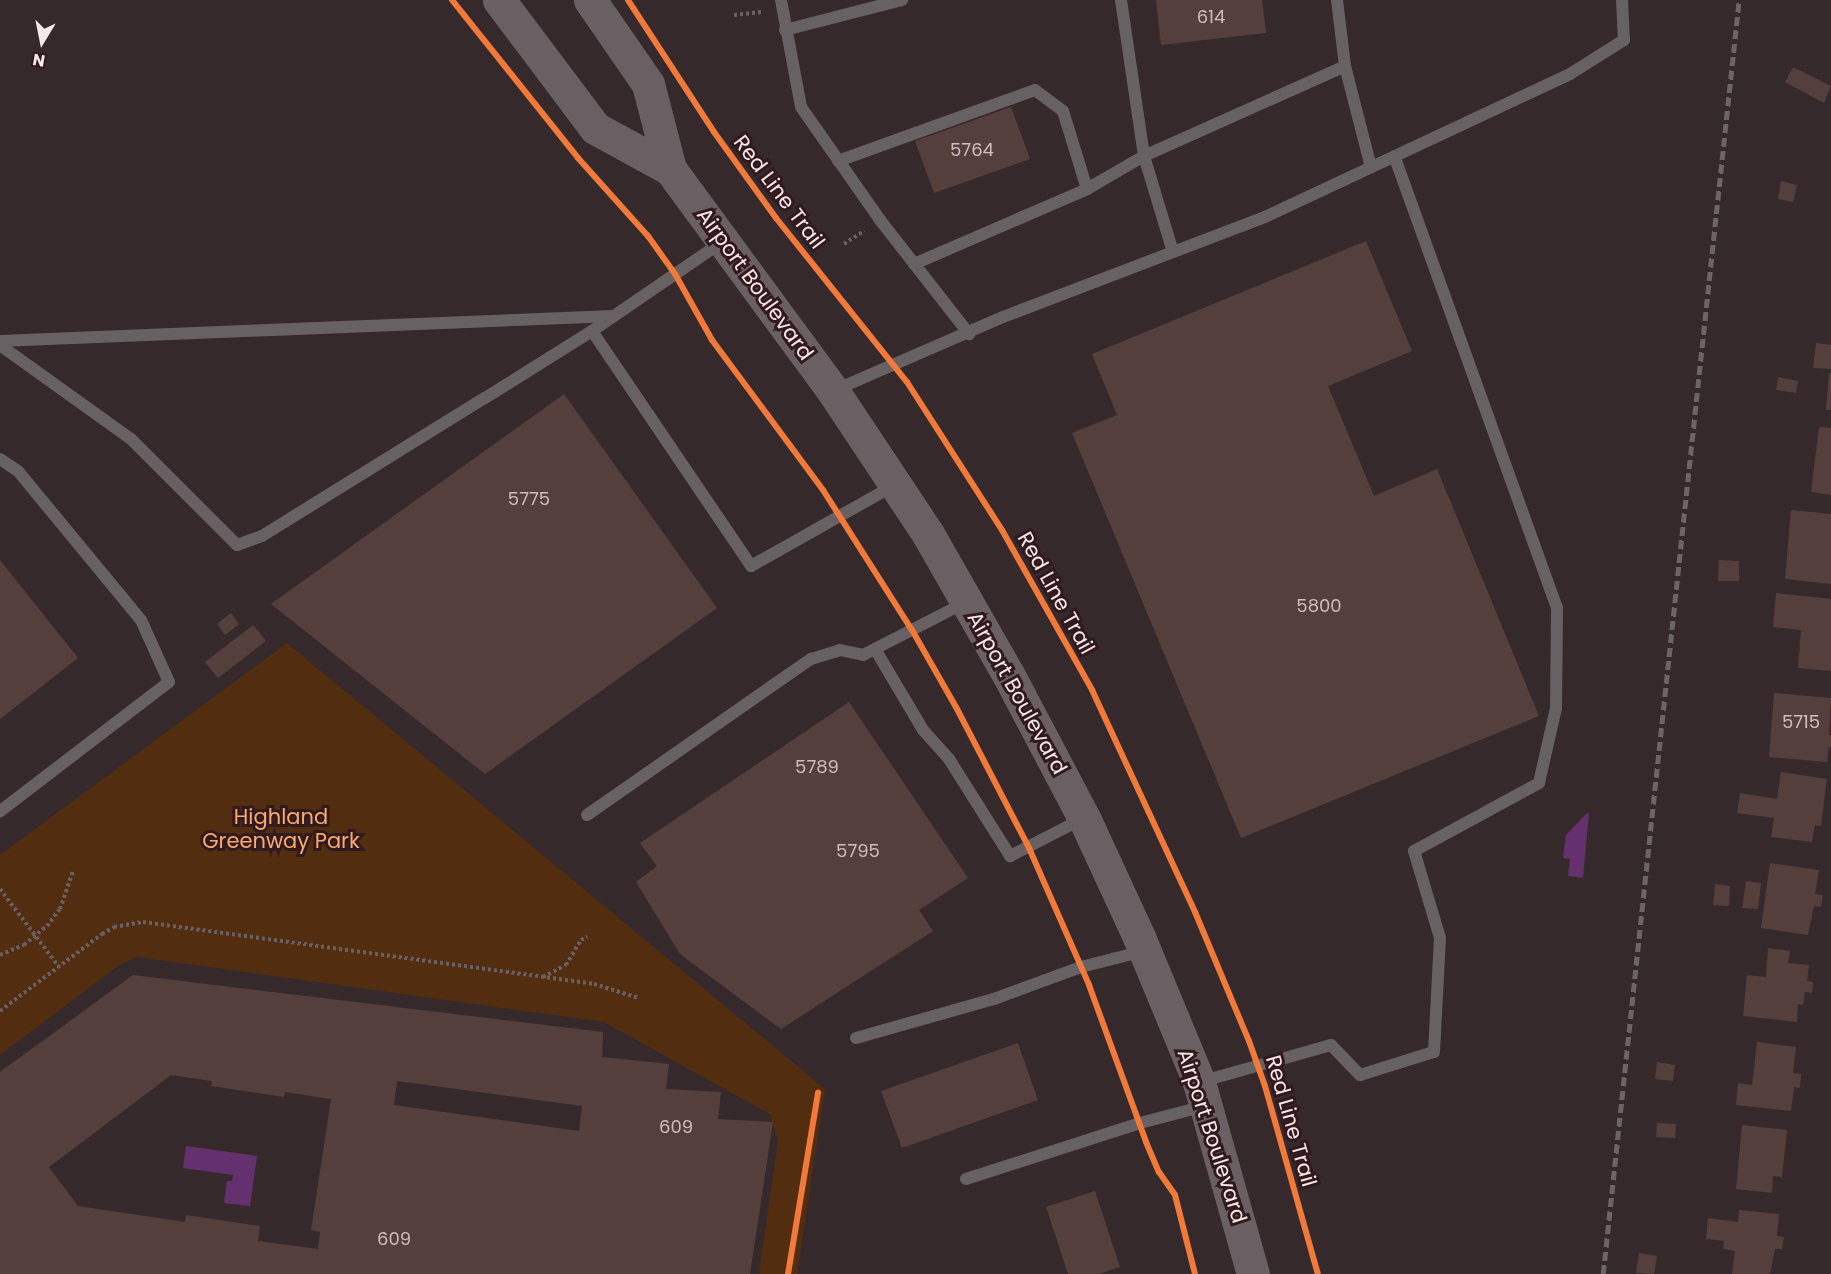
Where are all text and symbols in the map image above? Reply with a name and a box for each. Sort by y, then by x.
house number: 614 [1197,6,1225,28]
north arrow [12,12,72,72]
text: N [31,48,47,73]
street label: Red Line Trail [728,130,830,254]
house number: 5764 [950,139,994,161]
street label: Airport Boulevard [691,203,819,365]
house number: 5775 [508,488,550,510]
street label: Red Line Trail [1012,528,1100,658]
house number: 5800 [1296,595,1342,617]
street label: Airport Boulevard [962,607,1072,779]
house number: 5715 [1782,711,1820,733]
house number: 5789 [795,756,839,778]
park label: Highland Greenway Park [202,804,360,854]
house number: 5795 [836,840,880,862]
street label: Airport Boulevard [1172,1046,1252,1226]
street label: Red Line Trail [1260,1052,1322,1190]
house number: 609 [659,1116,693,1138]
house number: 609 [377,1228,411,1250]

